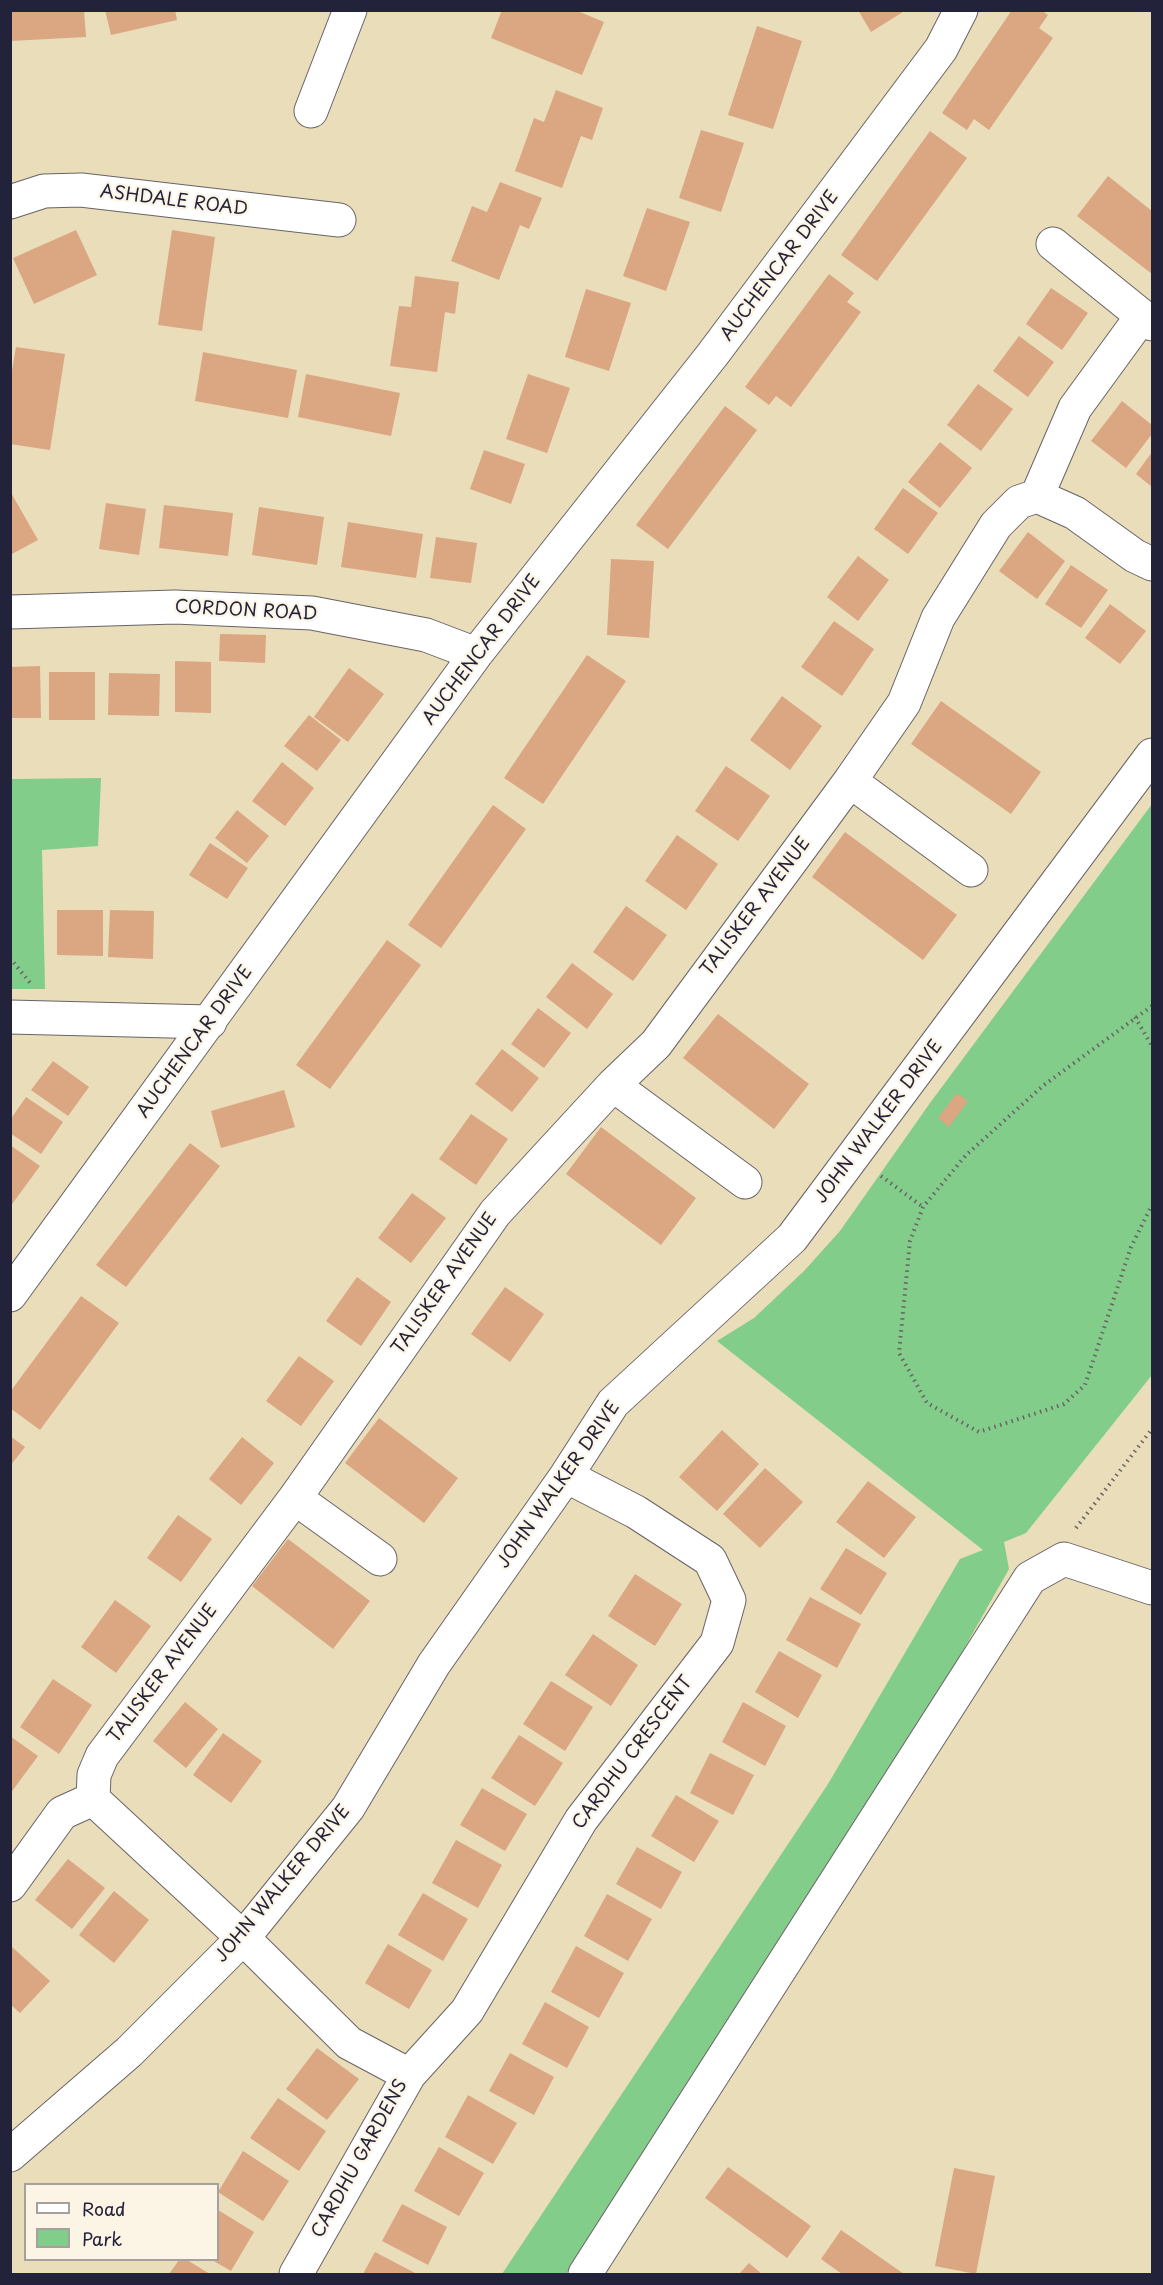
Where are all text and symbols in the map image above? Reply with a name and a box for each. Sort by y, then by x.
street label: ASHDALE ROAD [99,181,249,221]
street label: AUCHENCAR DRIVE [717,187,843,345]
street label: AUCHENCAR DRIVE [419,571,545,729]
street label: CORDON ROAD [174,596,318,626]
street label: TALISKER AVENUE [697,833,815,981]
street label: AUCHENCAR DRIVE [133,962,257,1122]
street label: JOHN WALKER DRIVE [811,1036,947,1208]
street label: TALISKER AVENUE [388,1209,502,1359]
street label: JOHN WALKER DRIVE [493,1397,625,1573]
street label: TALISKER AVENUE [104,1600,222,1748]
street label: CARDHU CRESCENT [568,1672,698,1834]
street label: JOHN WALKER DRIVE [211,1801,355,1967]
street label: CARDHU GARDENS [308,2076,412,2242]
legend [24,2183,219,2261]
text: Road [82,2195,126,2222]
text: Park [82,2225,122,2252]

